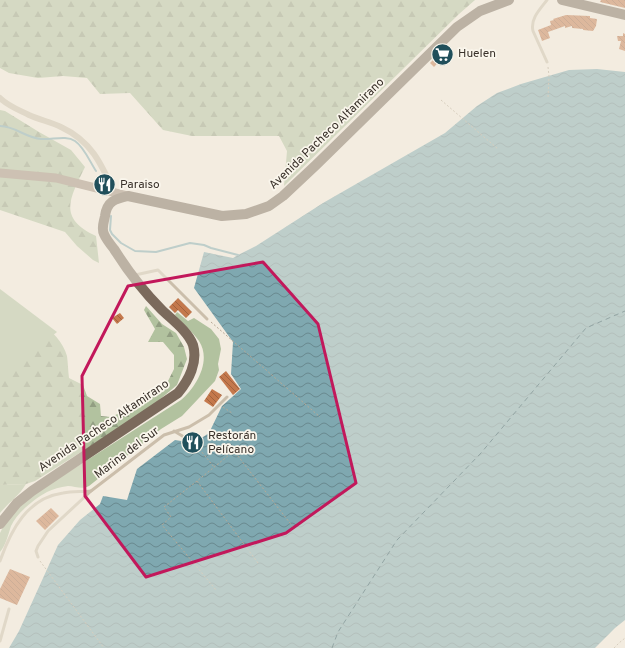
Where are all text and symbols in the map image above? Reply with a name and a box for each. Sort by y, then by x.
supermarket icon: Huelen [429,41,455,67]
place label: Huelen [458,46,496,62]
street label: Avenida Pacheco Altamirano [266,74,388,193]
restaurant icon: Paraiso [92,172,118,198]
place label: Paraiso [120,177,160,193]
street label: Avenida Pacheco Altamirano [36,376,173,476]
street label: Marina del Sur [91,423,163,483]
place label: Restorán Pelícano [208,428,256,458]
restaurant icon: Restorán Pelícano [179,430,205,456]

